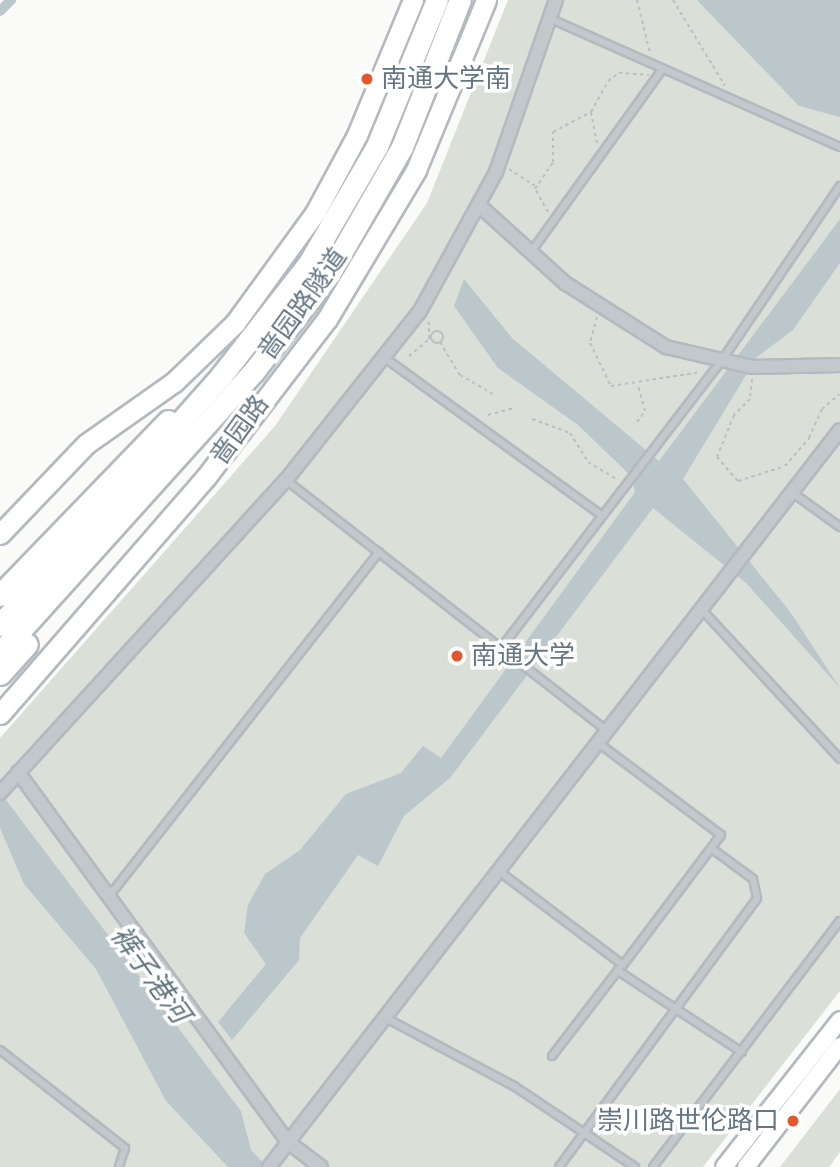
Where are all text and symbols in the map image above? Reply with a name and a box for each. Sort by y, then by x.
place label: 南通大学南 [381,63,511,95]
marker: 南通大学南 [359,71,375,87]
street label: 啬园路隧道 [252,242,354,366]
street label: 啬园路 [204,389,276,471]
place label: 南通大学 [471,640,575,672]
marker: 南通大学 [449,648,465,664]
water label: 裤子港河 [104,919,198,1029]
place label: 崇川路世伦路口 [597,1105,779,1137]
marker: 崇川路世伦路口 [785,1113,801,1129]

